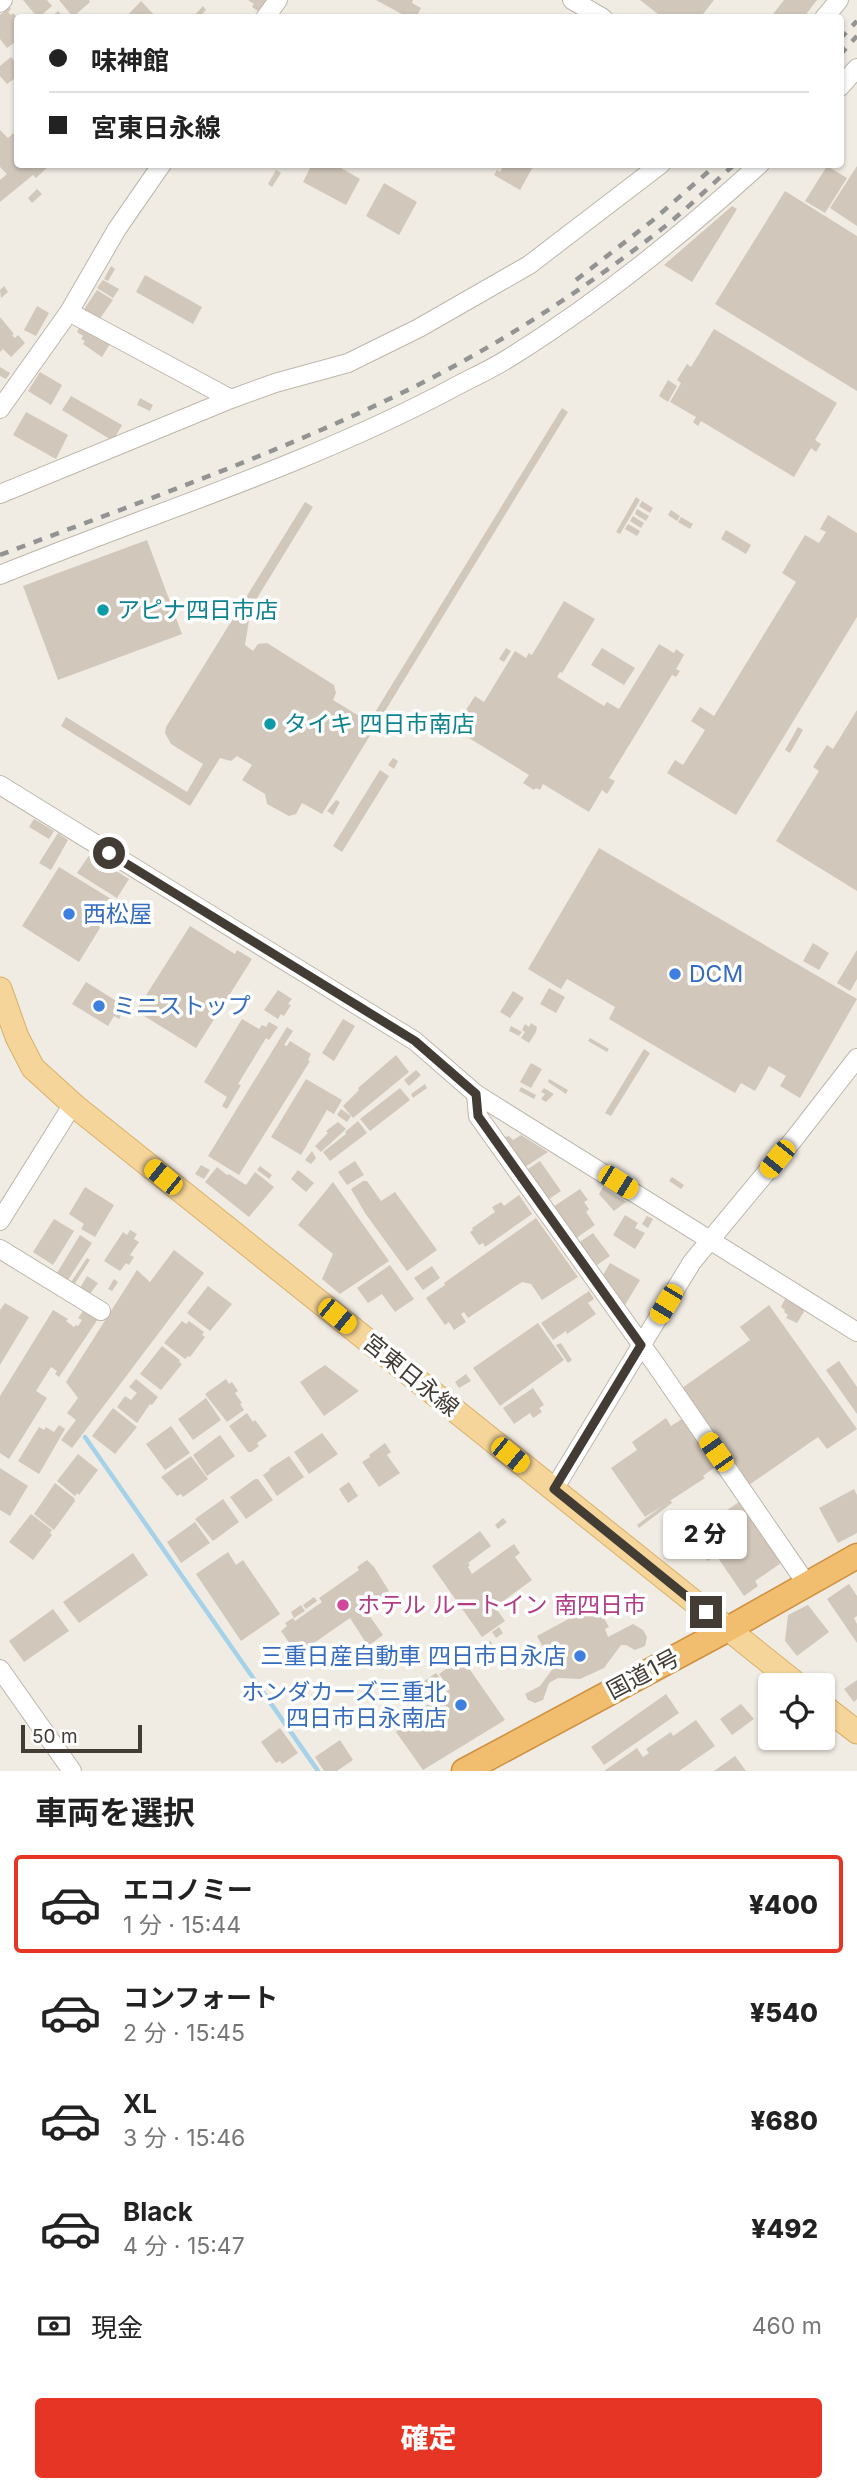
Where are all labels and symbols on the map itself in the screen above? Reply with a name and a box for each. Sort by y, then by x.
place label: アピナ四日市店 [117,596,278,624]
marker: アピナ四日市店 [95,602,111,618]
place label: タイキ 四日市南店 [284,710,474,738]
marker: タイキ 四日市南店 [262,716,278,732]
route start [93,837,125,869]
place label: 西松屋 [83,900,152,928]
marker: 西松屋 [61,906,77,922]
place label: DCM [689,960,743,988]
marker: DCM [667,966,683,982]
place label: ミニストップ [113,992,251,1020]
marker: ミニストップ [91,998,107,1014]
car [756,1136,799,1182]
car [141,1156,186,1198]
car [595,1162,642,1202]
car [647,1281,686,1327]
car [315,1295,360,1337]
street label: 宮東日永線 [358,1328,464,1422]
car [696,1429,737,1475]
car [488,1434,533,1476]
callout: 2 分 [664,1510,748,1560]
place label: ホテル ルートイン 南四日市 [357,1591,646,1619]
route end [690,1596,722,1628]
marker: ホテル ルートイン 南四日市 [335,1597,351,1613]
place label: 三重日産自動車 四日市日永店 [261,1642,566,1670]
street label: 国道1号 [602,1643,684,1705]
marker: 三重日産自動車 四日市日永店 [572,1648,588,1664]
place label: ホンダカーズ三重北 四日市日永南店 [241,1678,447,1732]
marker: ホンダカーズ三重北 四日市日永南店 [453,1697,469,1713]
scale bar [21,1722,142,1754]

